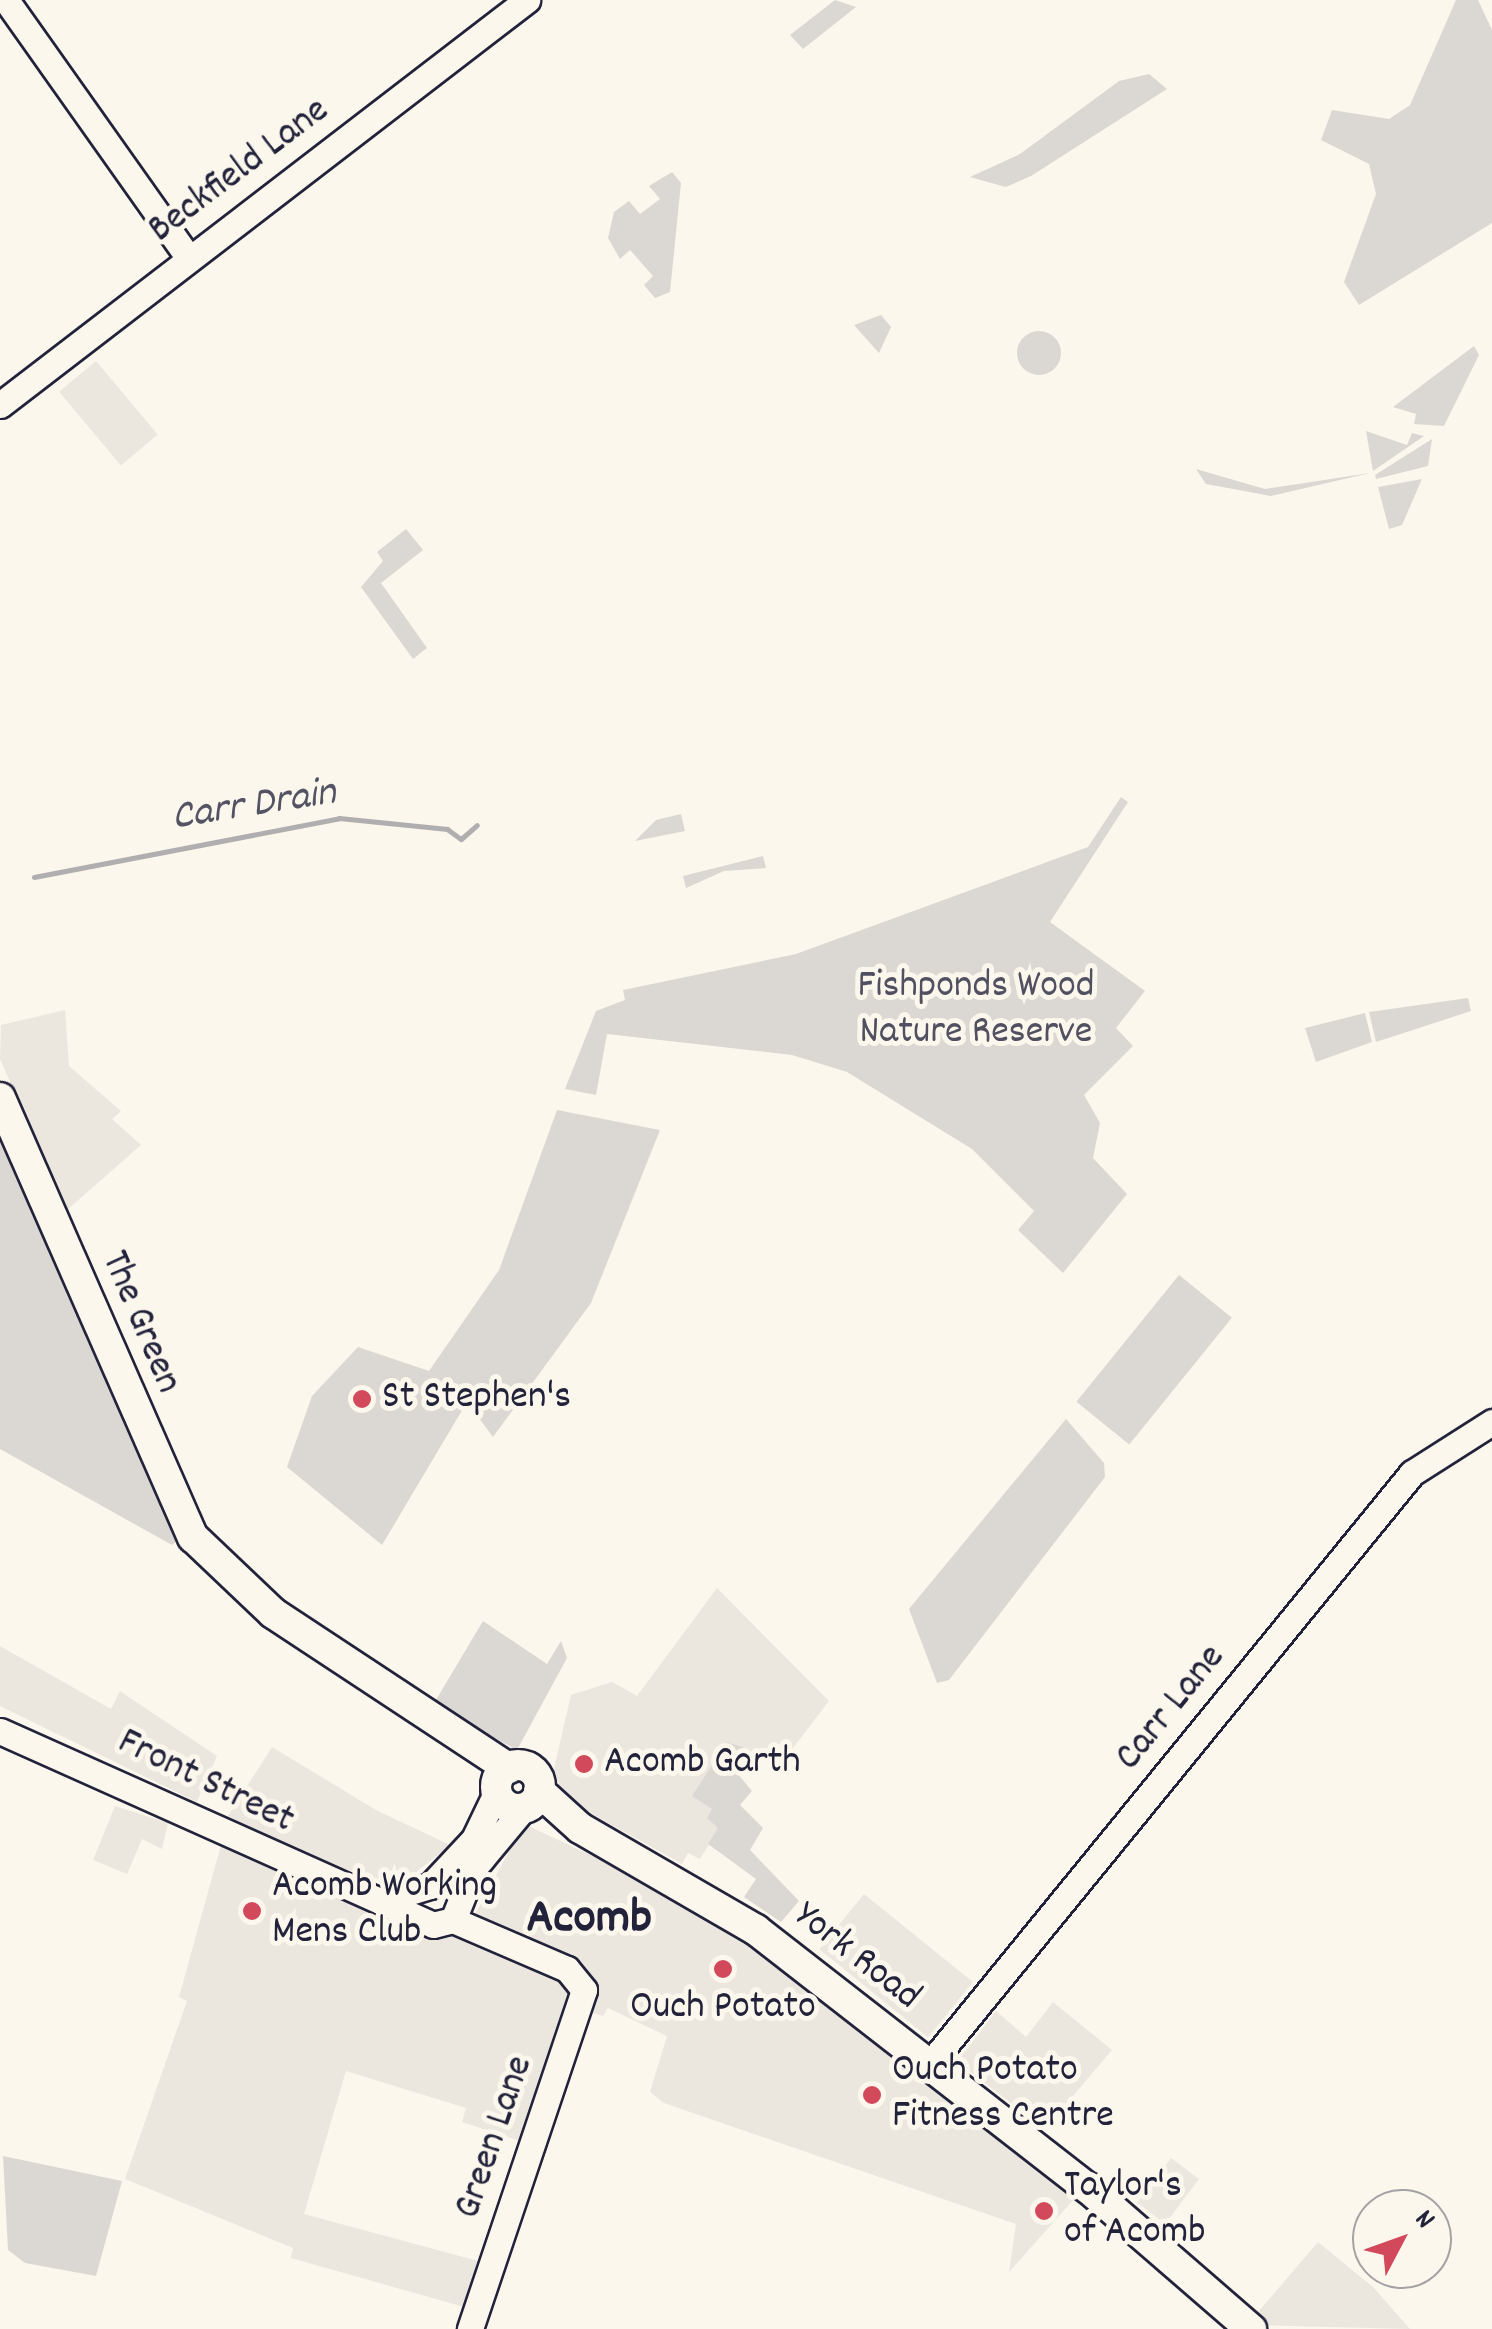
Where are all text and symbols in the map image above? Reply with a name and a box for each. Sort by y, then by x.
street label: Beckfield Lane [140,89,340,255]
water label: Carr Drain [168,769,340,845]
park label: Fishponds Wood Nature Reserve [857,964,1095,1058]
street label: The Green [88,1245,190,1401]
place label: St Stephen's [382,1375,571,1423]
marker: St Stephen's [351,1388,373,1410]
street label: Carr Lane [1107,1636,1237,1782]
street label: Front Street [109,1720,301,1846]
place label: Acomb Garth [604,1740,801,1788]
marker: Acomb Garth [573,1753,595,1775]
place label: Acomb Working Mens Club [272,1864,497,1958]
district label: Acomb [526,1891,652,1951]
street label: York Road [783,1894,929,2022]
marker: Acomb Working Mens Club [241,1900,263,1922]
marker: Ouch Potato [712,1958,734,1980]
place label: Ouch Potato [630,1985,816,2033]
place label: Ouch Potato Fitness Centre [892,2048,1114,2142]
street label: Green Lane [446,2050,546,2226]
marker: Ouch Potato Fitness Centre [861,2084,883,2106]
place label: Taylor's of Acomb [1064,2164,1206,2258]
north arrow [1352,2189,1452,2289]
marker: Taylor's of Acomb [1033,2200,1055,2222]
text: N [1403,2202,1443,2239]

